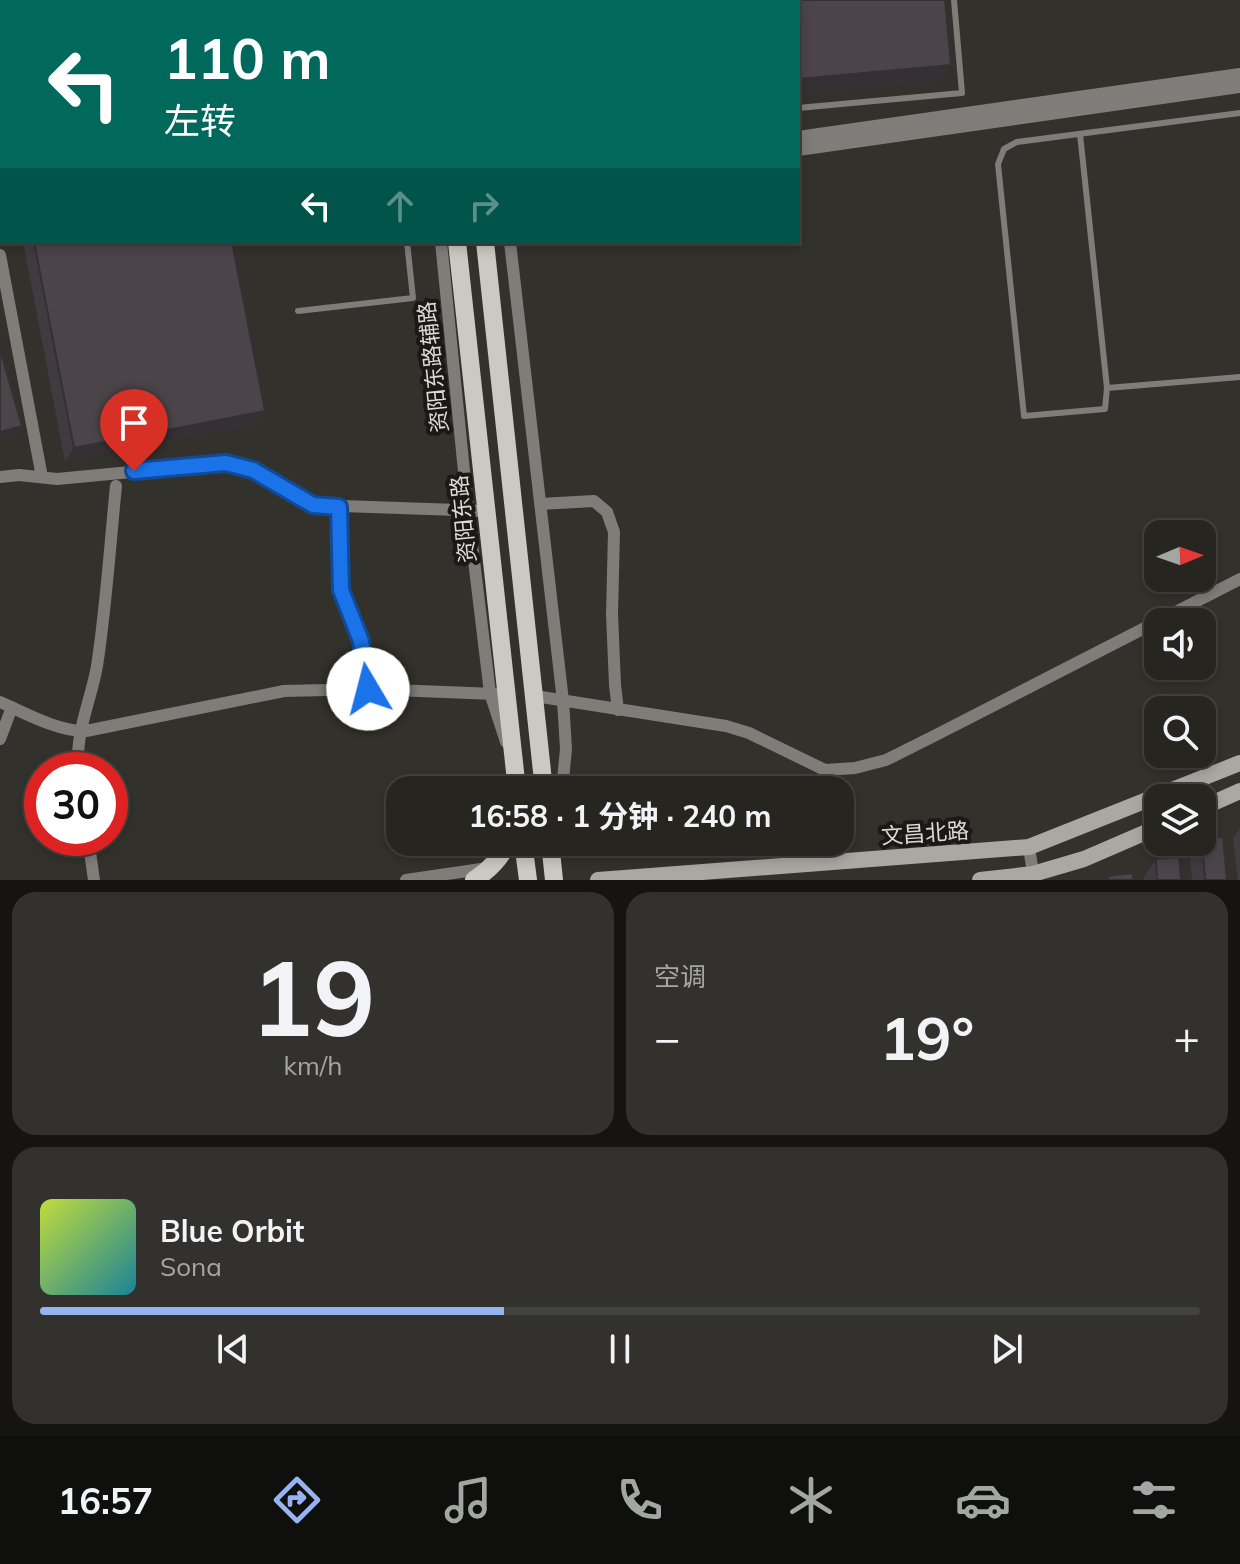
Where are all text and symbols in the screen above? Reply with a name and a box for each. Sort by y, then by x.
text: 110 m [164,23,331,93]
icon: left [32,32,136,136]
text: 左转 [164,98,236,143]
icon: left [294,184,338,228]
icon: ahead [378,184,422,228]
icon: right [462,184,506,228]
street label: 资阳东路辅路 [412,300,454,434]
pin [100,389,168,471]
icon: arrive [112,401,156,445]
street label: 资阳东路 [444,474,482,564]
north arrow [1144,520,1216,592]
map controls [1144,520,1216,856]
button: sound [1144,608,1216,680]
position arrow [326,647,410,731]
button: search [1144,696,1216,768]
speed limit sign: 30 [24,752,128,856]
button: layers [1144,784,1216,856]
text: 16:58 · 1 分钟 · 240 m [469,797,771,835]
street label: 文昌北路 [880,816,970,850]
text: 19 [251,931,375,1062]
text: 空调 [654,960,706,993]
text: 19° [880,1000,974,1075]
text: − [654,1010,680,1065]
text: + [1174,1010,1200,1065]
text: km/h [284,1049,342,1082]
text: Blue Orbit [160,1212,304,1250]
text: Sona [160,1250,222,1283]
icon: previous [211,1327,255,1371]
icon: pause [598,1327,642,1371]
icon: next [985,1327,1029,1371]
icon: directions [269,1472,325,1528]
icon: music [440,1472,496,1528]
icon: phone [612,1472,668,1528]
icon: climate [783,1472,839,1528]
icon: car [955,1472,1011,1528]
icon: filters [1126,1472,1182,1528]
text: 16:57 [58,1478,153,1523]

